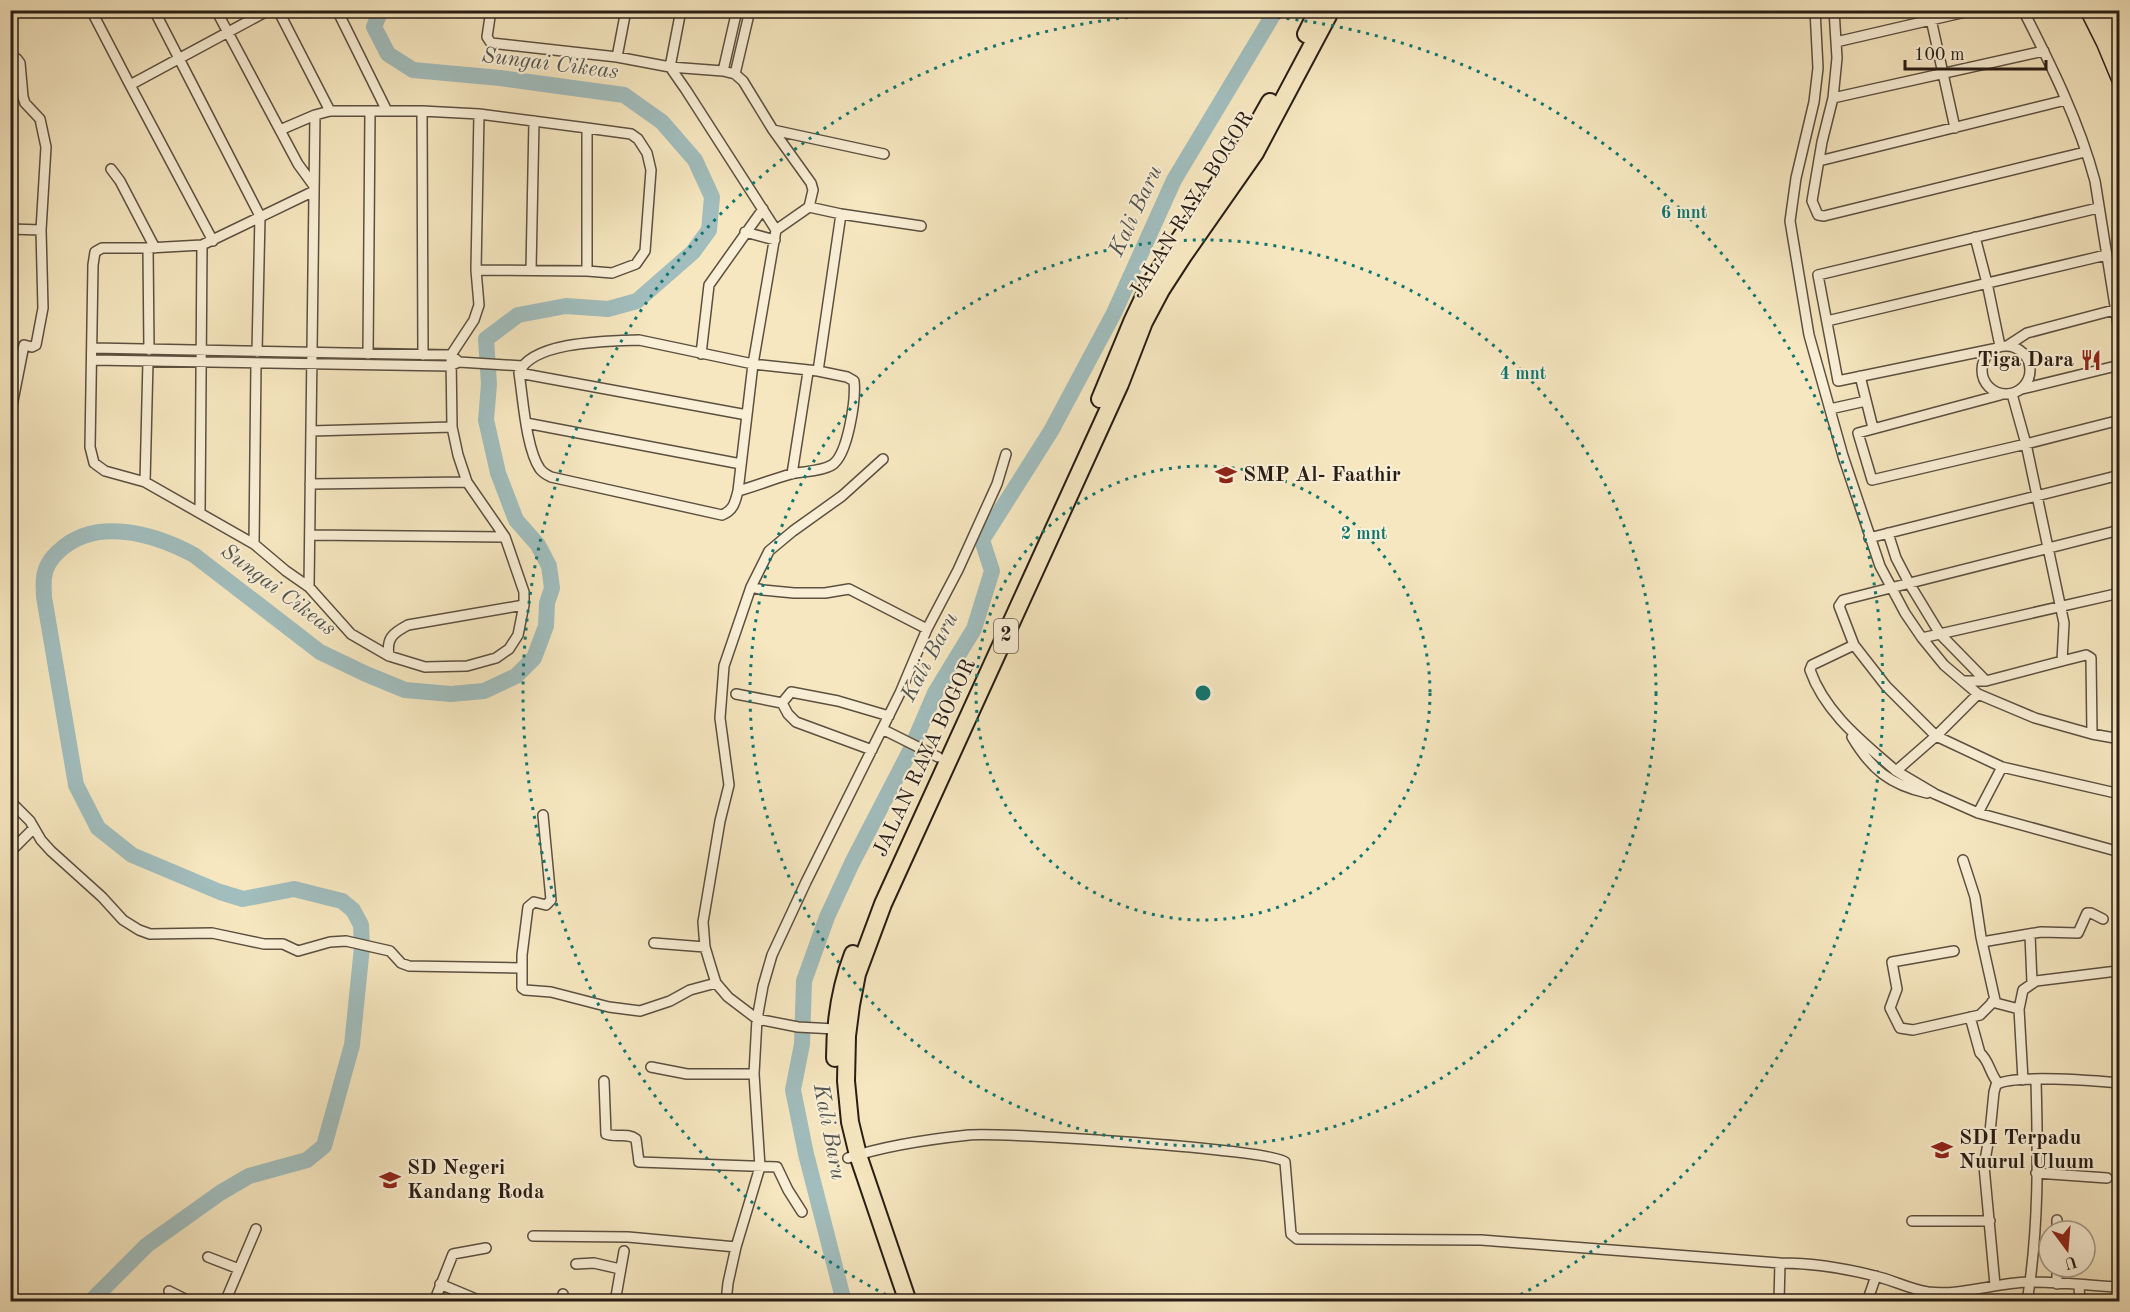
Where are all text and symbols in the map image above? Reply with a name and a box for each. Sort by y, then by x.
scale bar [1905,33,2046,71]
water label: Sungai Cikeas [480,45,620,83]
text: 100 m [1914,46,1965,64]
street label: JALAN RAYA BOGOR [1126,108,1258,302]
water label: Kali Baru [1105,162,1167,261]
text: 6 mnt [1661,204,1708,222]
restaurant icon: Tiga Dara [2079,348,2103,372]
place label: Tiga Dara [1978,350,2074,371]
text: 4 mnt [1500,365,1547,383]
school or university icon: SMP Al- Faathir [1214,463,1238,487]
place label: SMP Al- Faathir [1243,465,1401,486]
text: 2 mnt [1341,525,1388,543]
water label: Sungai Cikeas [216,540,340,640]
water label: Kali Baru [897,609,963,706]
road number: 2 [994,619,1018,653]
street label: JALAN RAYA BOGOR [870,656,980,860]
centre of rings [1193,683,1213,703]
water label: Kali Baru [809,1081,849,1182]
place label: SDI Terpadu Nuurul Uluum [1959,1128,2094,1173]
school or university icon: SDI Terpadu Nuurul Uluum [1930,1138,1954,1162]
place label: SD Negeri Kandang Roda [407,1158,545,1203]
school or university icon: SD Negeri Kandang Roda [378,1168,402,1192]
north arrow [2037,1219,2097,1279]
text: U [2062,1252,2079,1271]

